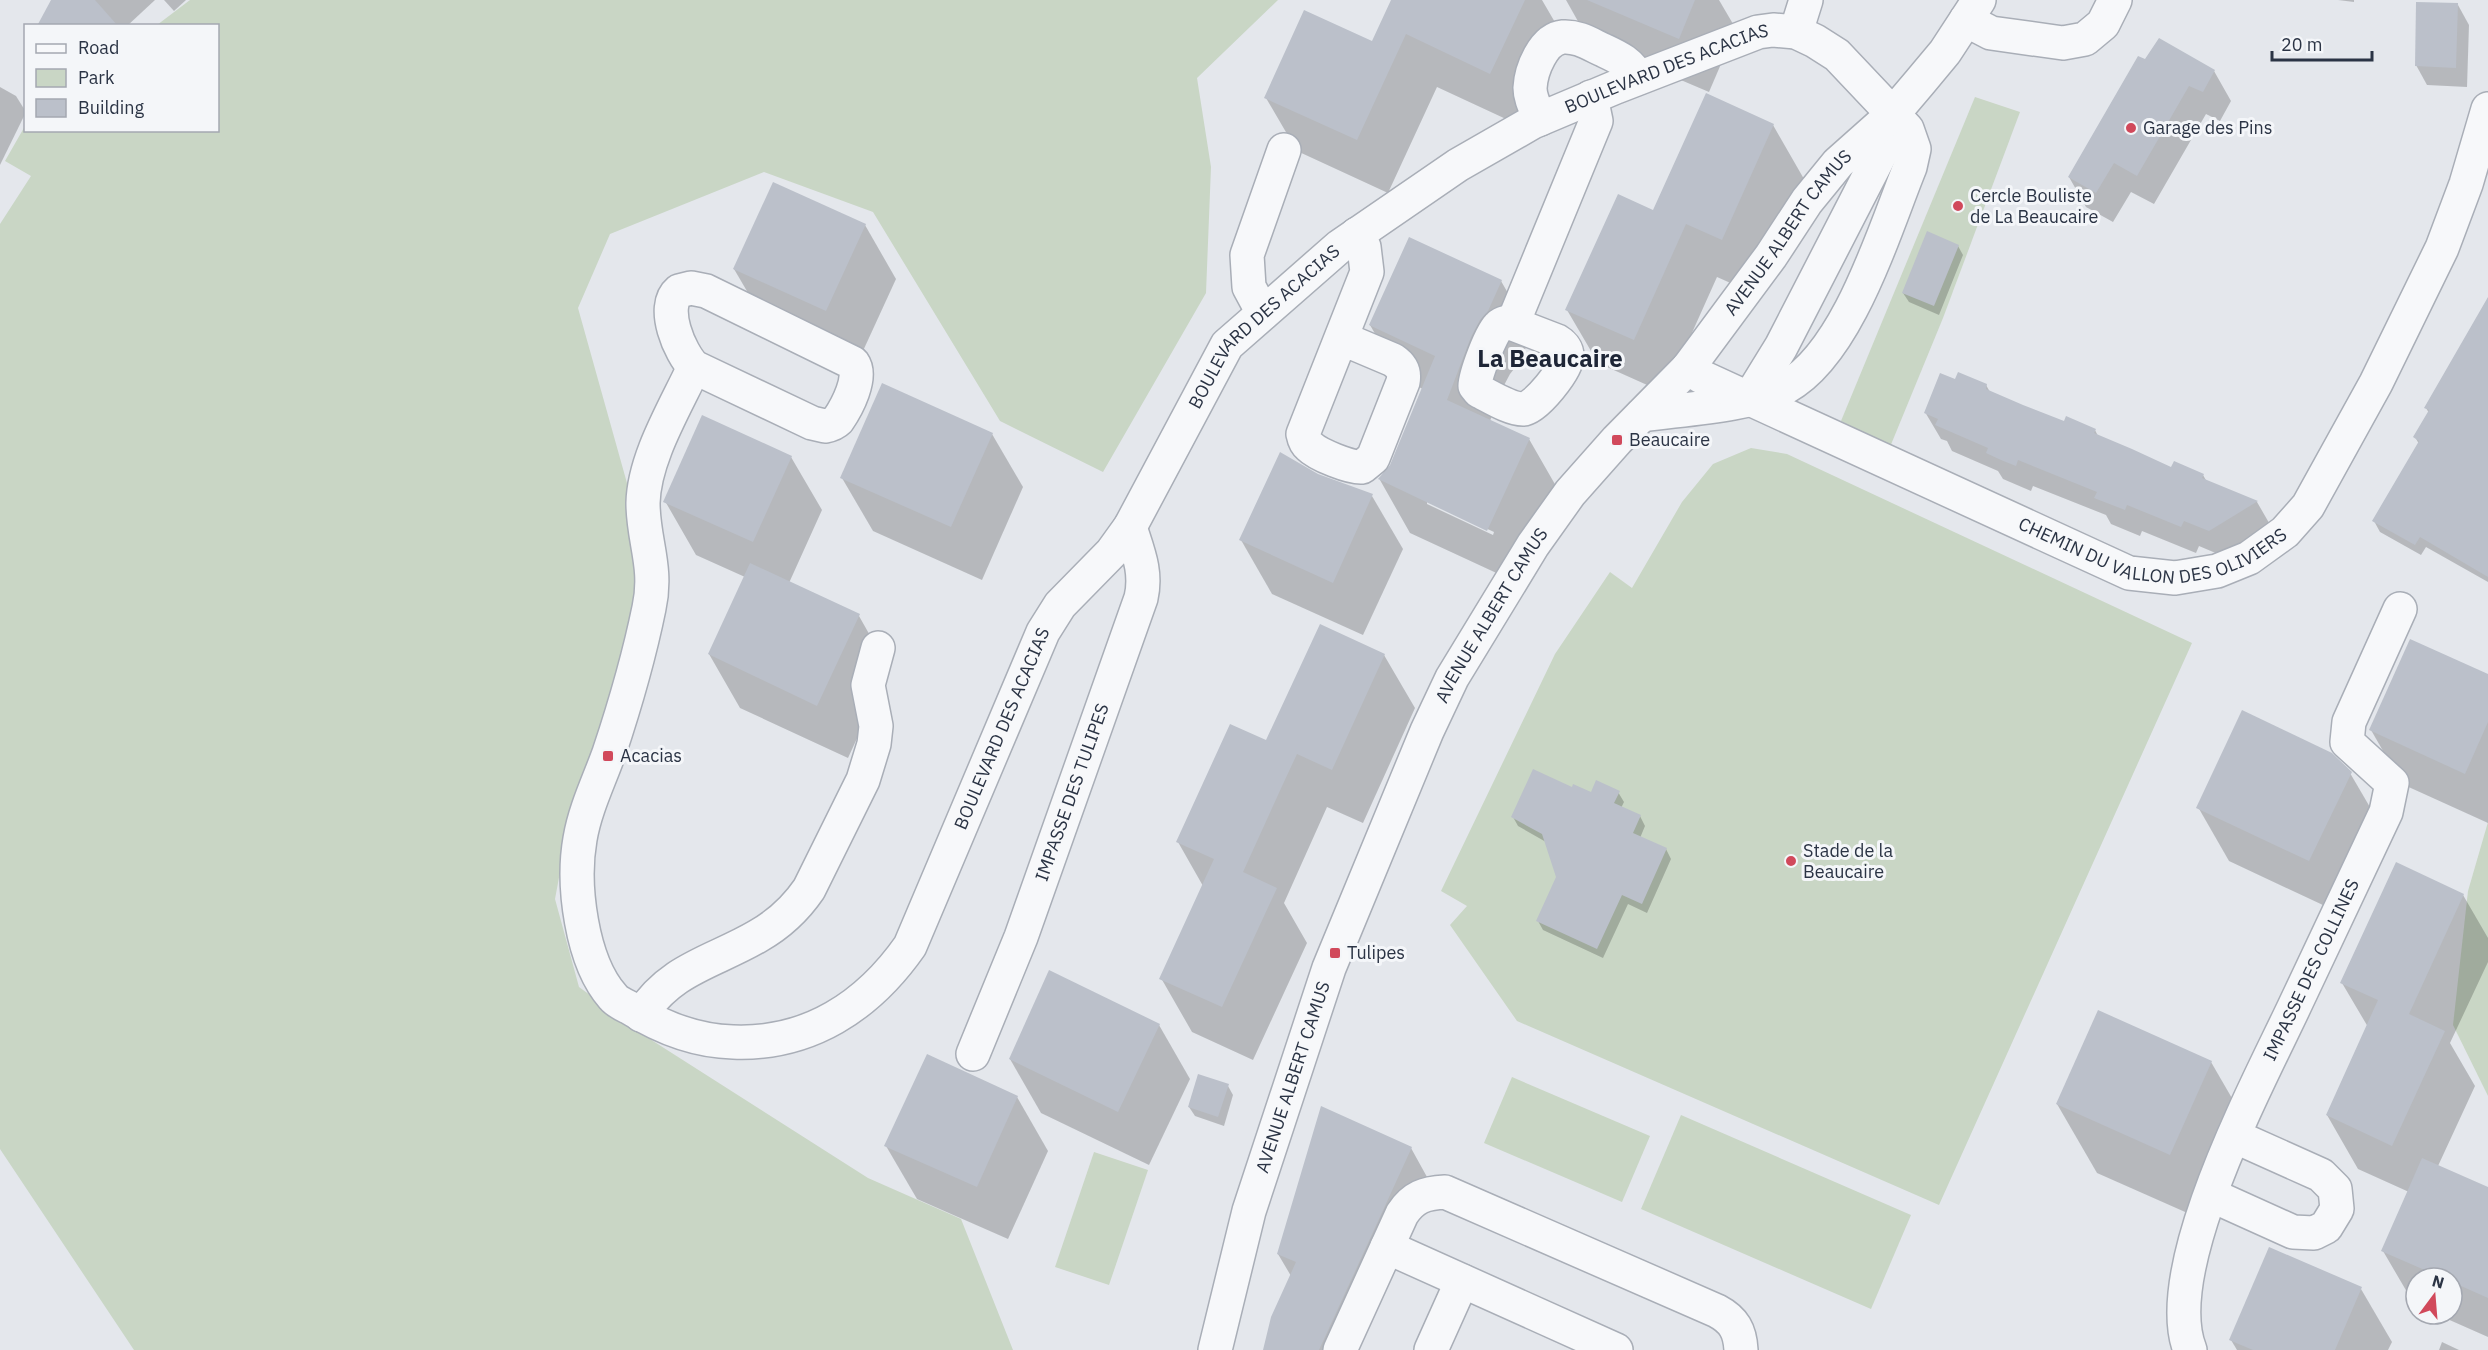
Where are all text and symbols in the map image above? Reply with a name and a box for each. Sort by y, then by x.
street label: BOULEVARD DES ACACIAS [1561,19,1770,118]
legend [24,24,219,132]
scale bar [2272,24,2372,62]
text: 20 m [2281,33,2323,56]
text: Road [78,36,119,59]
text: Park [78,66,115,89]
text: Building [78,96,145,119]
place label: Garage des Pins [2143,116,2273,139]
marker: Garage des Pins [2124,121,2138,135]
street label: AVENUE ALBERT CAMUS [1719,144,1856,320]
place label: Cercle Bouliste de La Beaucaire [1970,184,2099,228]
marker: Cercle Bouliste de La Beaucaire [1951,199,1965,213]
street label: BOULEVARD DES ACACIAS [1183,239,1344,413]
district label: La Beaucaire [1477,342,1623,374]
place label: Beaucaire [1629,428,1710,451]
marker: Beaucaire [1610,433,1624,447]
street label: CHEMIN DU VALLON DES OLIVIERS [2007,510,2295,536]
text: CHEMIN DU VALLON DES OLIVIERS [2015,512,2291,589]
street label: AVENUE ALBERT CAMUS [1430,523,1553,706]
street label: BOULEVARD DES ACACIAS [949,624,1055,833]
street label: IMPASSE DES TULIPES [1030,700,1114,884]
place label: Acacias [620,744,682,767]
marker: Acacias [601,749,615,763]
place label: Stade de la Beaucaire [1803,839,1893,883]
marker: Stade de la Beaucaire [1784,854,1798,868]
street label: IMPASSE DES COLLINES [2258,875,2364,1065]
place label: Tulipes [1347,941,1405,964]
marker: Tulipes [1328,946,1342,960]
street label: AVENUE ALBERT CAMUS [1250,978,1335,1176]
north arrow [2404,1266,2464,1326]
text: N [2430,1270,2446,1293]

